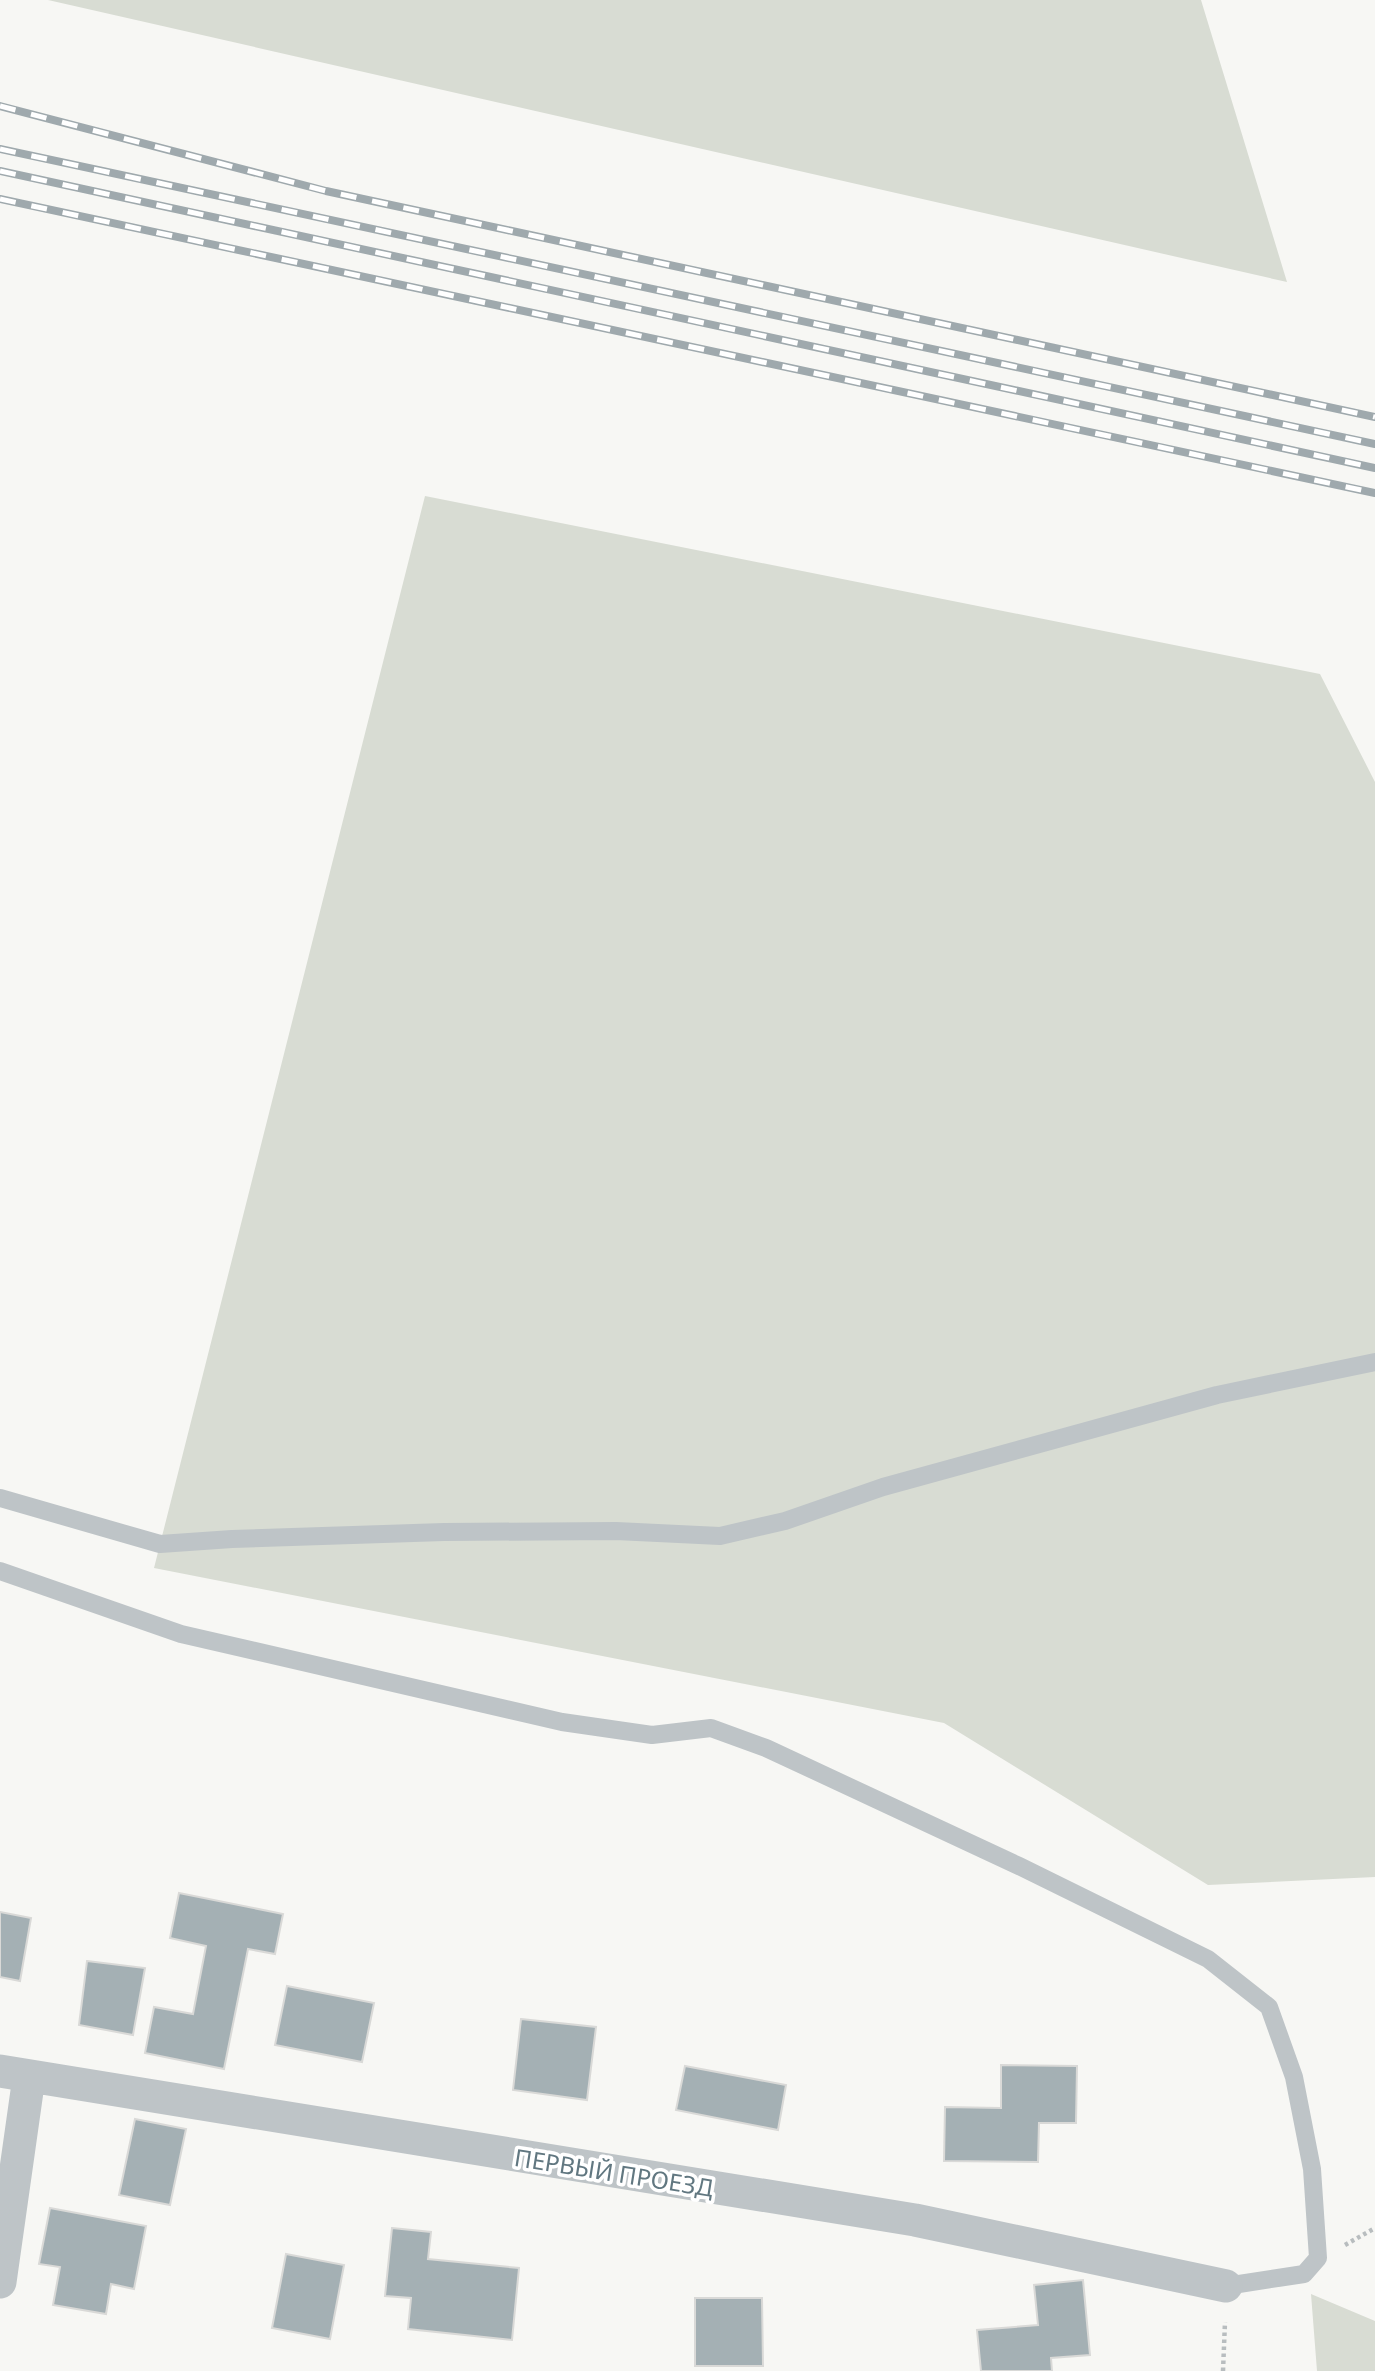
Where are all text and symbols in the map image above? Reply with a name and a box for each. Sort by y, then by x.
street label: ПЕРВЫЙ ПРОЕЗД [512,2140,716,2204]

